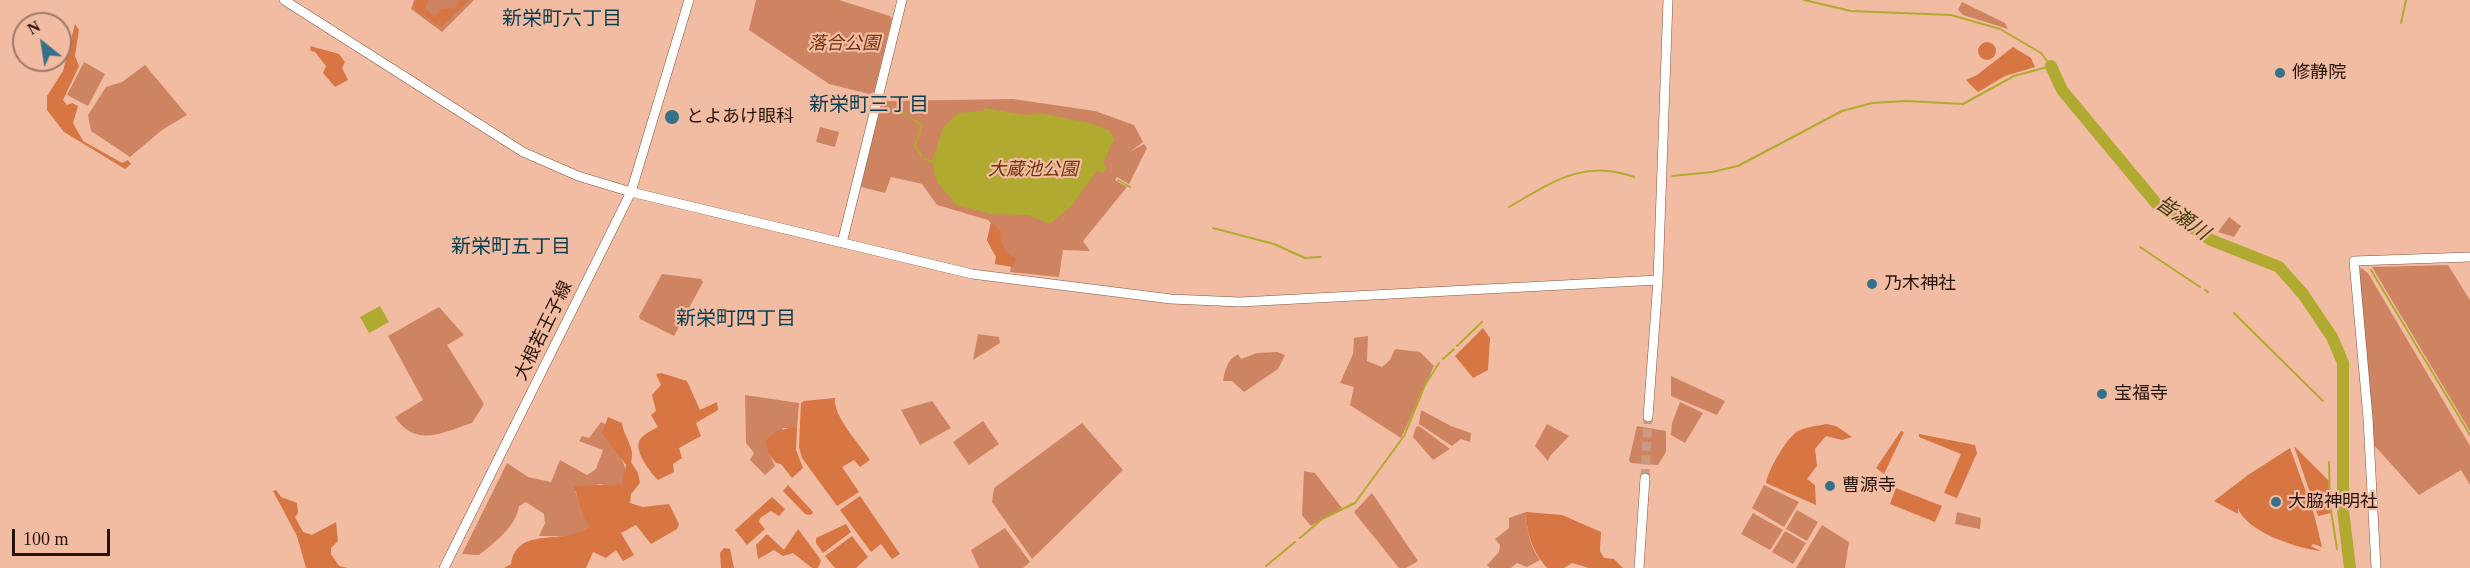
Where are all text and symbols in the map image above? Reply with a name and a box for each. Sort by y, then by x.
district label: 新栄町六丁目 [502,8,622,32]
north arrow [12,12,72,72]
text: N [24,17,43,38]
park label: 落合公園 [808,33,880,55]
place label: 修静院 [2292,62,2346,84]
marker: 修静院 [2273,66,2287,80]
district label: 新栄町三丁目 [809,94,929,118]
place label: とよあけ眼科 [686,106,794,128]
marker: とよあけ眼科 [663,108,681,126]
park label: 大蔵池公園 [988,159,1078,181]
water label: 皆瀬川 [2151,192,2213,246]
district label: 新栄町五丁目 [451,236,571,260]
place label: 乃木神社 [1884,273,1956,295]
marker: 乃木神社 [1865,277,1879,291]
street label: 大根若王子線 [511,278,577,384]
district label: 新栄町四丁目 [676,308,796,332]
place label: 宝福寺 [2114,383,2168,405]
marker: 宝福寺 [2095,387,2109,401]
place label: 曹源寺 [1842,475,1896,497]
marker: 曹源寺 [1823,479,1837,493]
place label: 大脇神明社 [2288,491,2378,513]
marker: 大脇神明社 [2269,495,2283,509]
scale bar [15,517,112,555]
text: 100 m [23,529,69,549]

